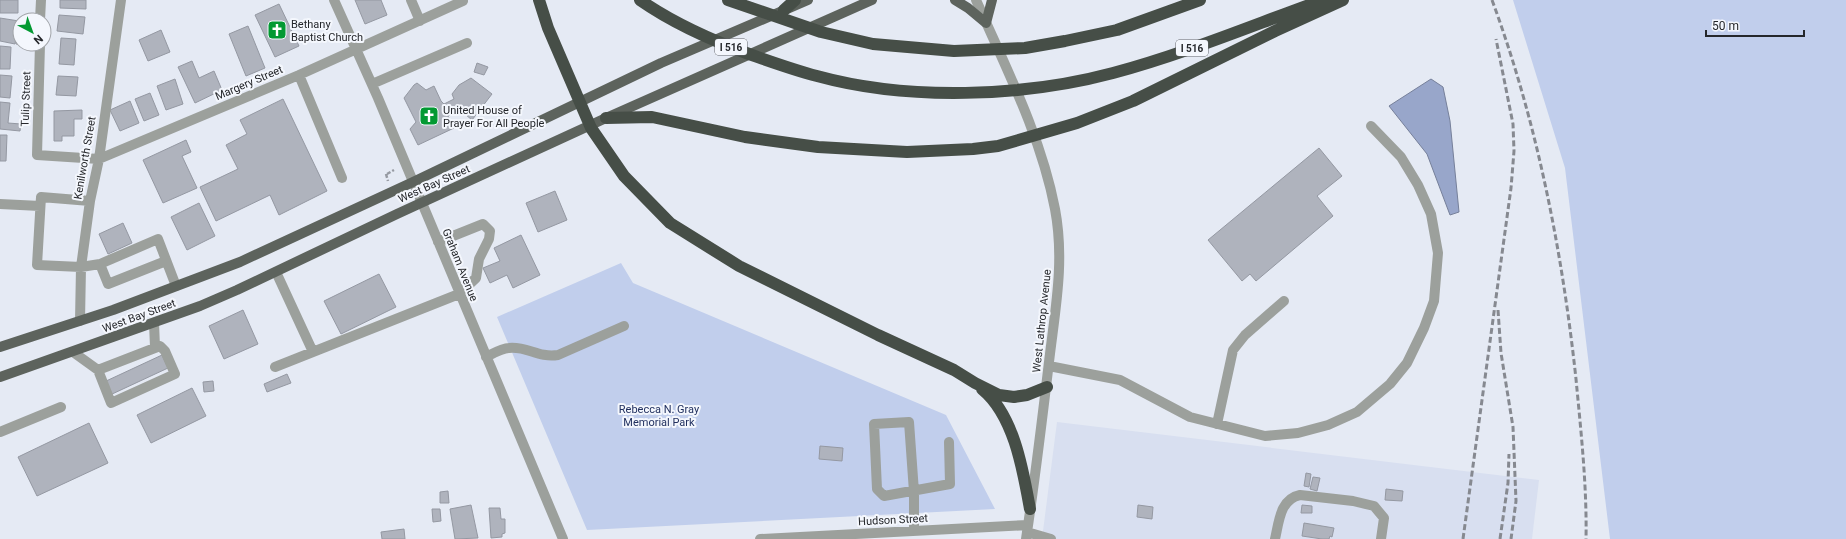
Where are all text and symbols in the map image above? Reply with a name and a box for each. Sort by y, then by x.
north arrow [12,12,52,52]
scale bar [1706,12,1804,38]
place label: Bethany Baptist Church [291,18,363,44]
church icon: Bethany Baptist Church [266,19,288,41]
text: 50 m [1712,19,1739,33]
text: N [31,32,45,47]
road number: I 516 [715,39,747,55]
road number: I 516 [1176,40,1208,56]
street label: Margery Street [213,63,285,103]
street label: Tulip Street [19,71,33,127]
place label: United House of Prayer For All People [443,104,545,130]
church icon: United House of Prayer For All People [418,105,440,127]
street label: Kenilworth Street [71,115,99,200]
street label: West Bay Street [396,162,472,206]
street label: Graham Avenue [439,227,481,303]
street label: West Lathrop Avenue [1030,269,1054,373]
street label: West Bay Street [101,297,178,335]
park label: Rebecca N. Gray Memorial Park [619,403,700,429]
street label: Hudson Street [858,512,929,528]

